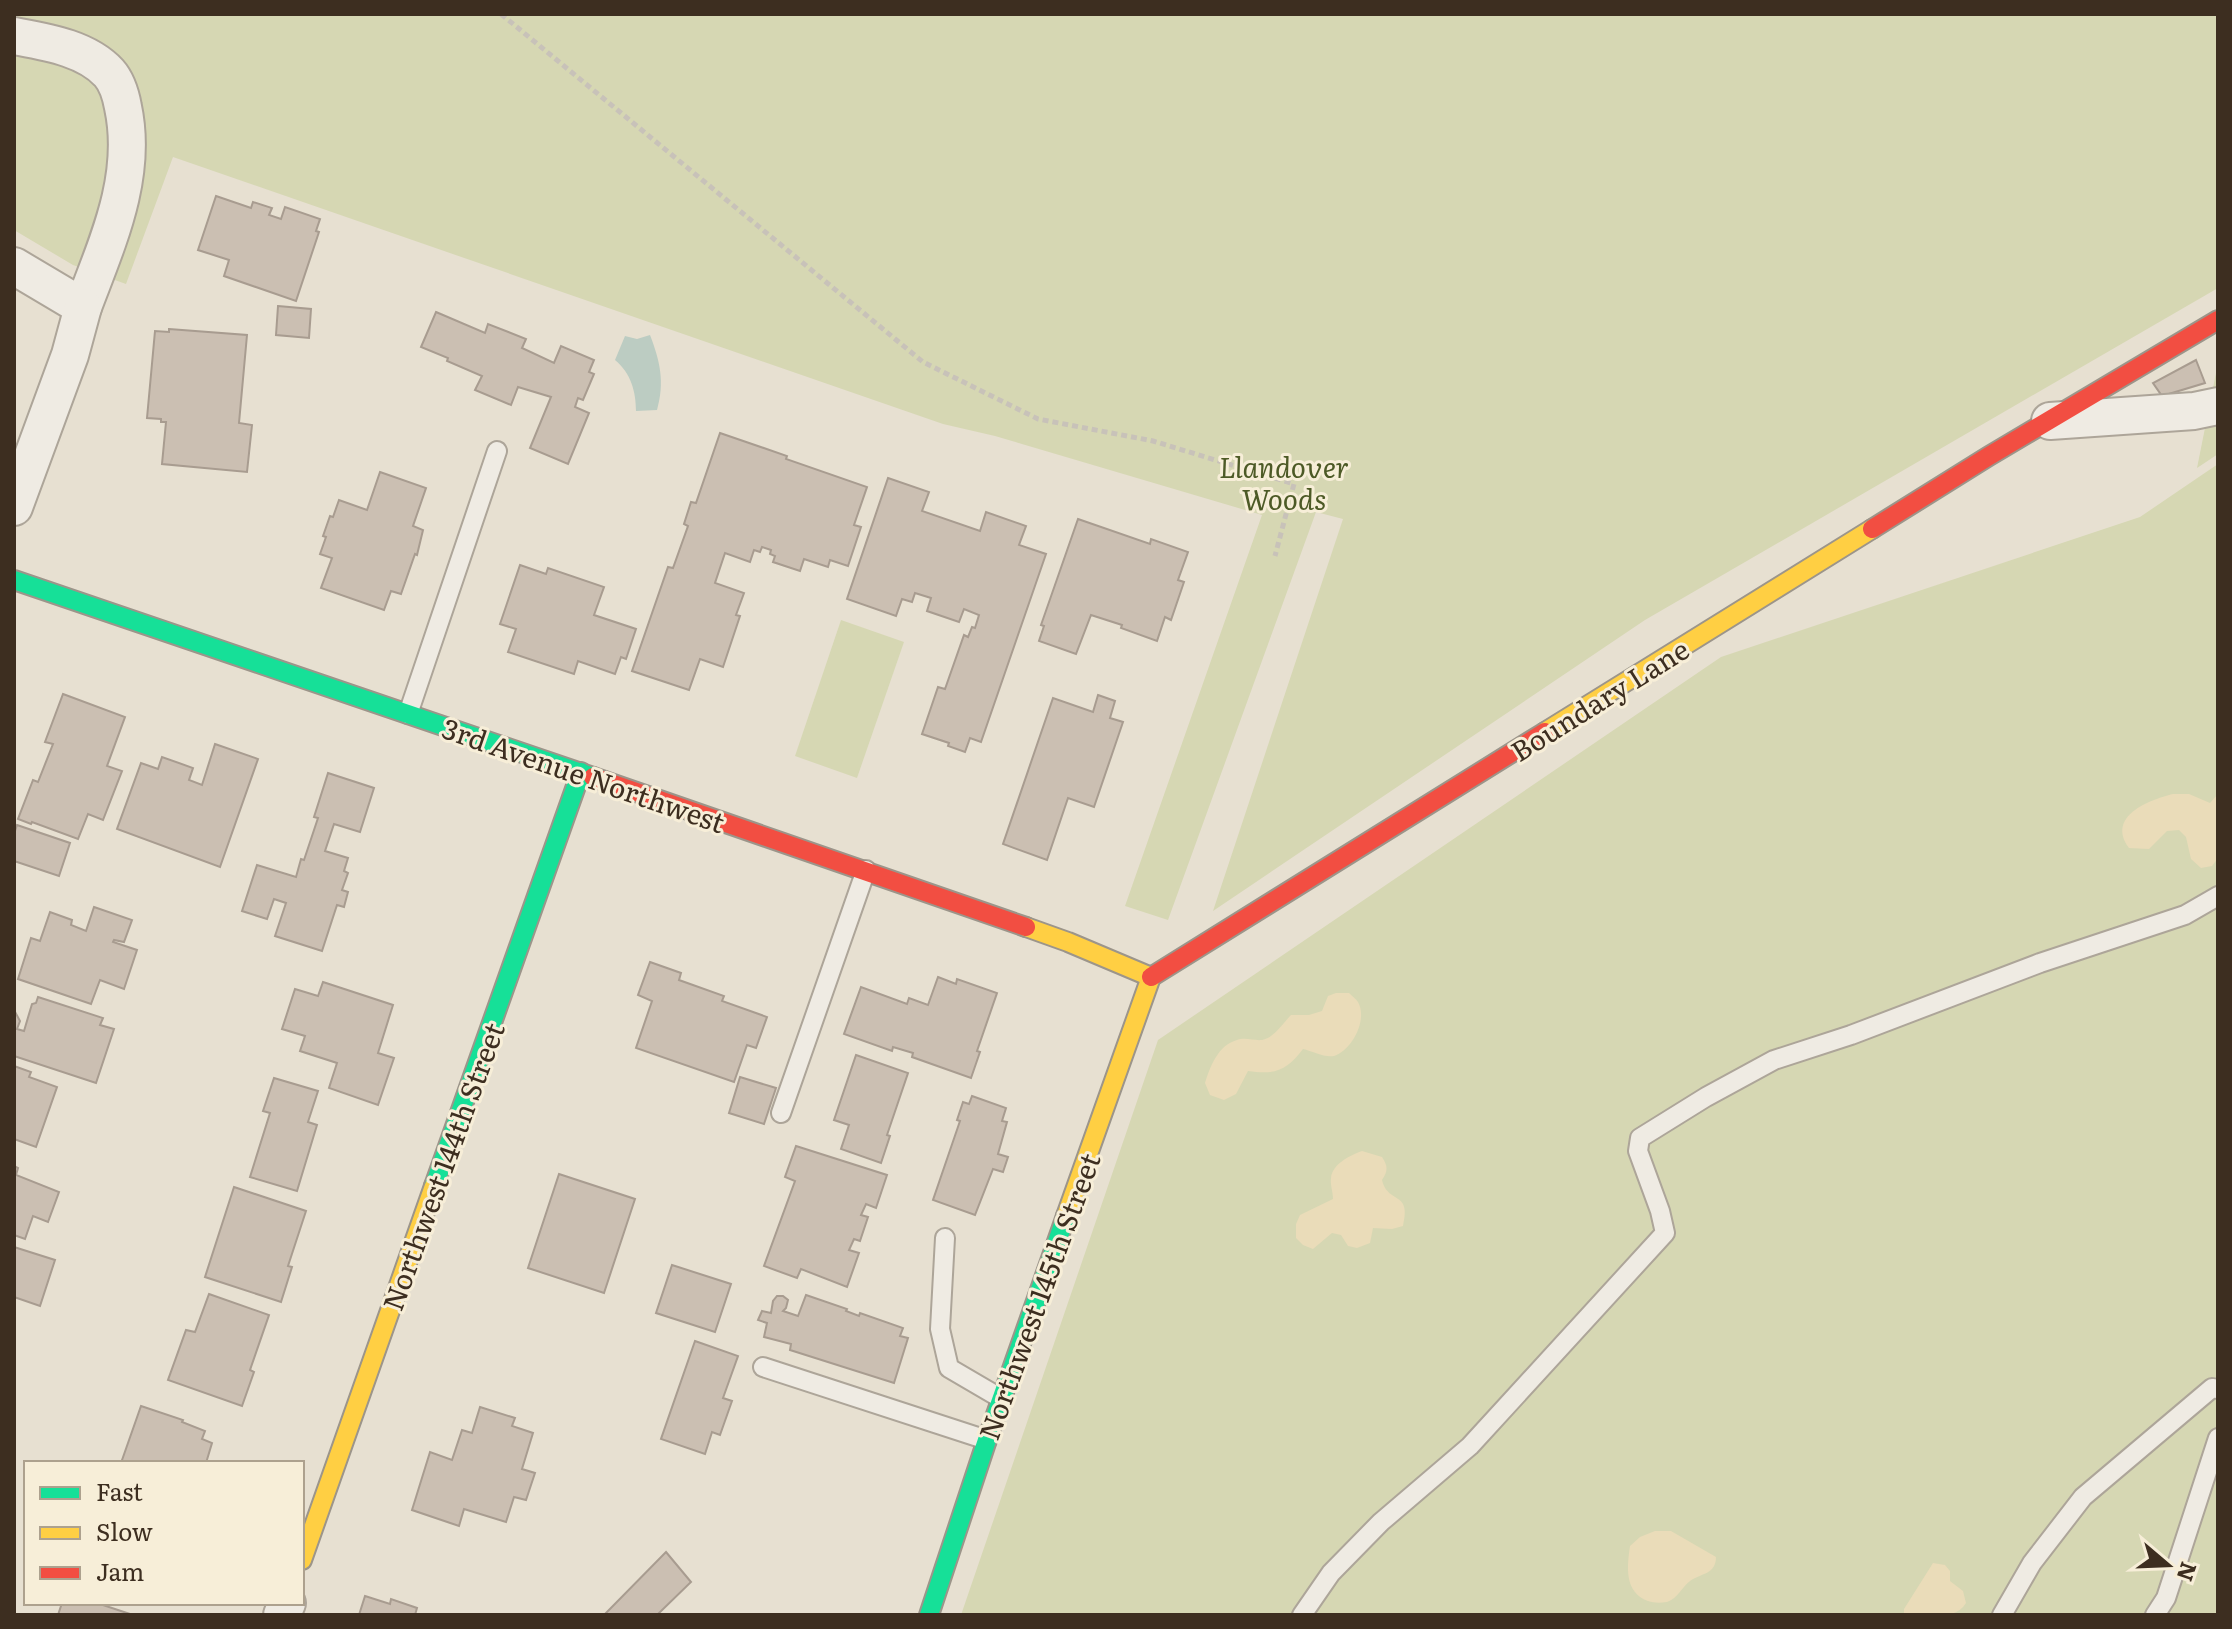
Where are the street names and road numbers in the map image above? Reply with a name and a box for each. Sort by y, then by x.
street label: Boundary Lane [1502,627,1696,771]
street label: 3rd Avenue Northwest [437,706,732,842]
street label: Northwest 144th Street [370,1015,514,1316]
street label: Northwest 145th Street [966,1146,1110,1445]

